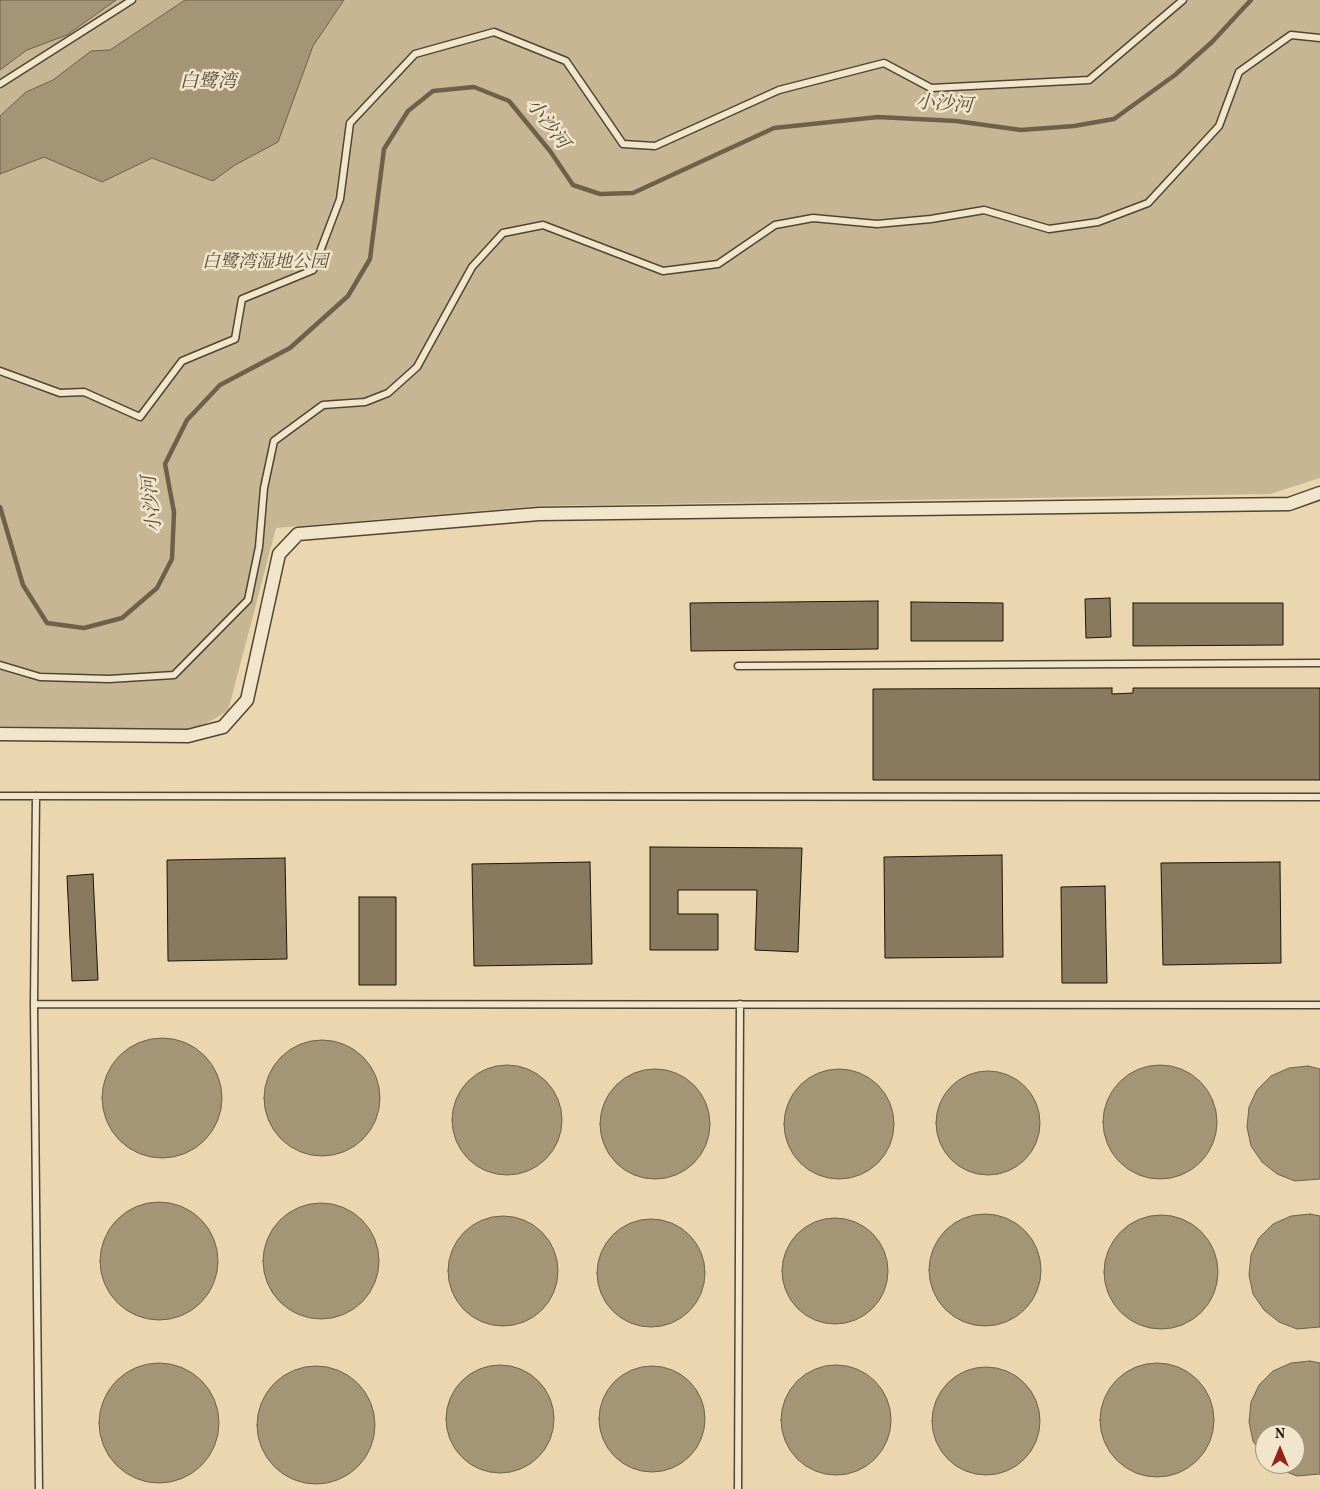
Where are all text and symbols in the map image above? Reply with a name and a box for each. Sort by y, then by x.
water label: 白鹭湾 [180,73,236,95]
water label: 小沙河 [915,93,973,119]
water label: 小沙河 [520,95,572,155]
park label: 白鹭湾湿地公园 [202,253,328,275]
water label: 小沙河 [140,474,168,534]
north arrow [1255,1424,1305,1474]
text: N [1275,1425,1285,1444]

